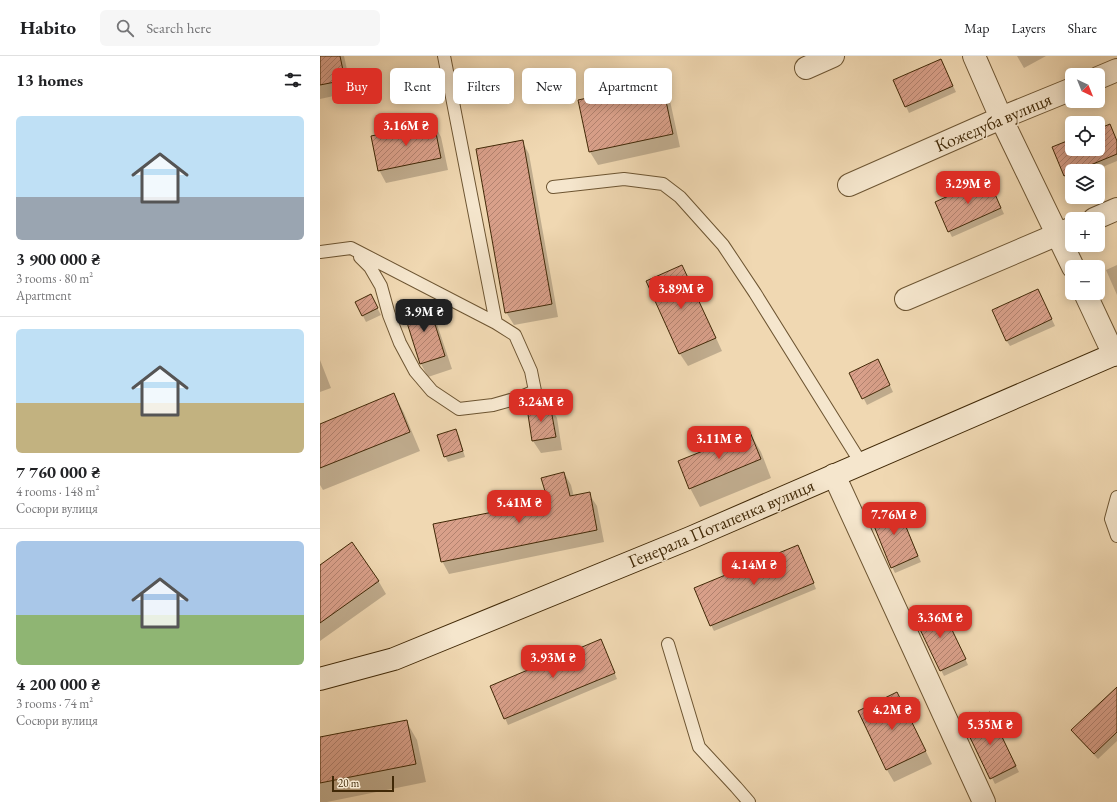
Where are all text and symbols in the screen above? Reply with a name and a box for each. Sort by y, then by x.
search box [100,10,380,46]
text: Habito [20,15,76,40]
icon: search [114,17,136,39]
text: Search here [146,18,211,37]
text: Map [964,19,989,37]
text: Layers [1011,19,1046,37]
text: Share [1068,19,1097,37]
chip: Buy [332,68,382,104]
chip: Rent [390,68,445,104]
chip: Filters [453,68,514,104]
chip: New [522,68,576,104]
chip: Apartment [584,68,672,104]
north arrow [1065,68,1105,108]
map controls [1065,68,1105,300]
text: 13 homes [16,69,83,91]
icon: filters [282,69,304,91]
street label: Кожедуба вулиця [931,87,1055,157]
pin: 3.16M ₴ [369,113,443,147]
button: locate [1065,116,1105,156]
text: 3.16M ₴ [383,117,429,134]
icon: home [124,142,196,214]
button: layers [1065,164,1105,204]
pin: 3.29M ₴ [931,171,1005,205]
text: 3.29M ₴ [945,175,991,192]
button: + [1065,212,1105,252]
text: 3 900 000 ₴ [16,248,100,270]
button: − [1065,260,1105,300]
text: 3 rooms · 80 m² [16,270,93,287]
pin: 3.89M ₴ [644,276,718,310]
text: 3.89M ₴ [658,280,704,297]
text: Apartment [16,287,71,304]
pin: 3.9M ₴ [391,299,457,333]
text: 3.9M ₴ [404,303,444,320]
icon: home [124,355,196,427]
pin: 3.24M ₴ [504,389,578,423]
text: 3.24M ₴ [518,393,564,410]
pin: 3.11M ₴ [682,426,756,460]
text: 3.11M ₴ [696,430,742,447]
text: 7 760 000 ₴ [16,461,100,483]
street label: Генерала Потапенка вулиця [624,473,818,573]
text: 4 rooms · 148 m² [16,483,100,500]
pin: 5.41M ₴ [482,490,556,524]
text: 5.41M ₴ [496,494,542,511]
text: Сосюри вулиця [16,500,98,517]
pin: 7.76M ₴ [857,502,931,536]
text: 7.76M ₴ [871,506,917,523]
pin: 4.14M ₴ [717,552,791,586]
text: 4.14M ₴ [731,556,777,573]
icon: home [124,567,196,639]
pin: 3.36M ₴ [903,605,977,639]
text: 3.36M ₴ [917,609,963,626]
pin: 3.93M ₴ [516,645,590,679]
text: 3.93M ₴ [530,649,576,666]
text: 4 200 000 ₴ [16,673,100,695]
text: 3 rooms · 74 m² [16,695,93,712]
pin: 4.2M ₴ [859,697,925,731]
text: 4.2M ₴ [872,701,912,718]
text: Сосюри вулиця [16,712,98,729]
pin: 5.35M ₴ [953,712,1027,746]
text: 5.35M ₴ [967,716,1013,733]
scale bar [332,774,394,793]
text: 20 m [338,776,359,790]

